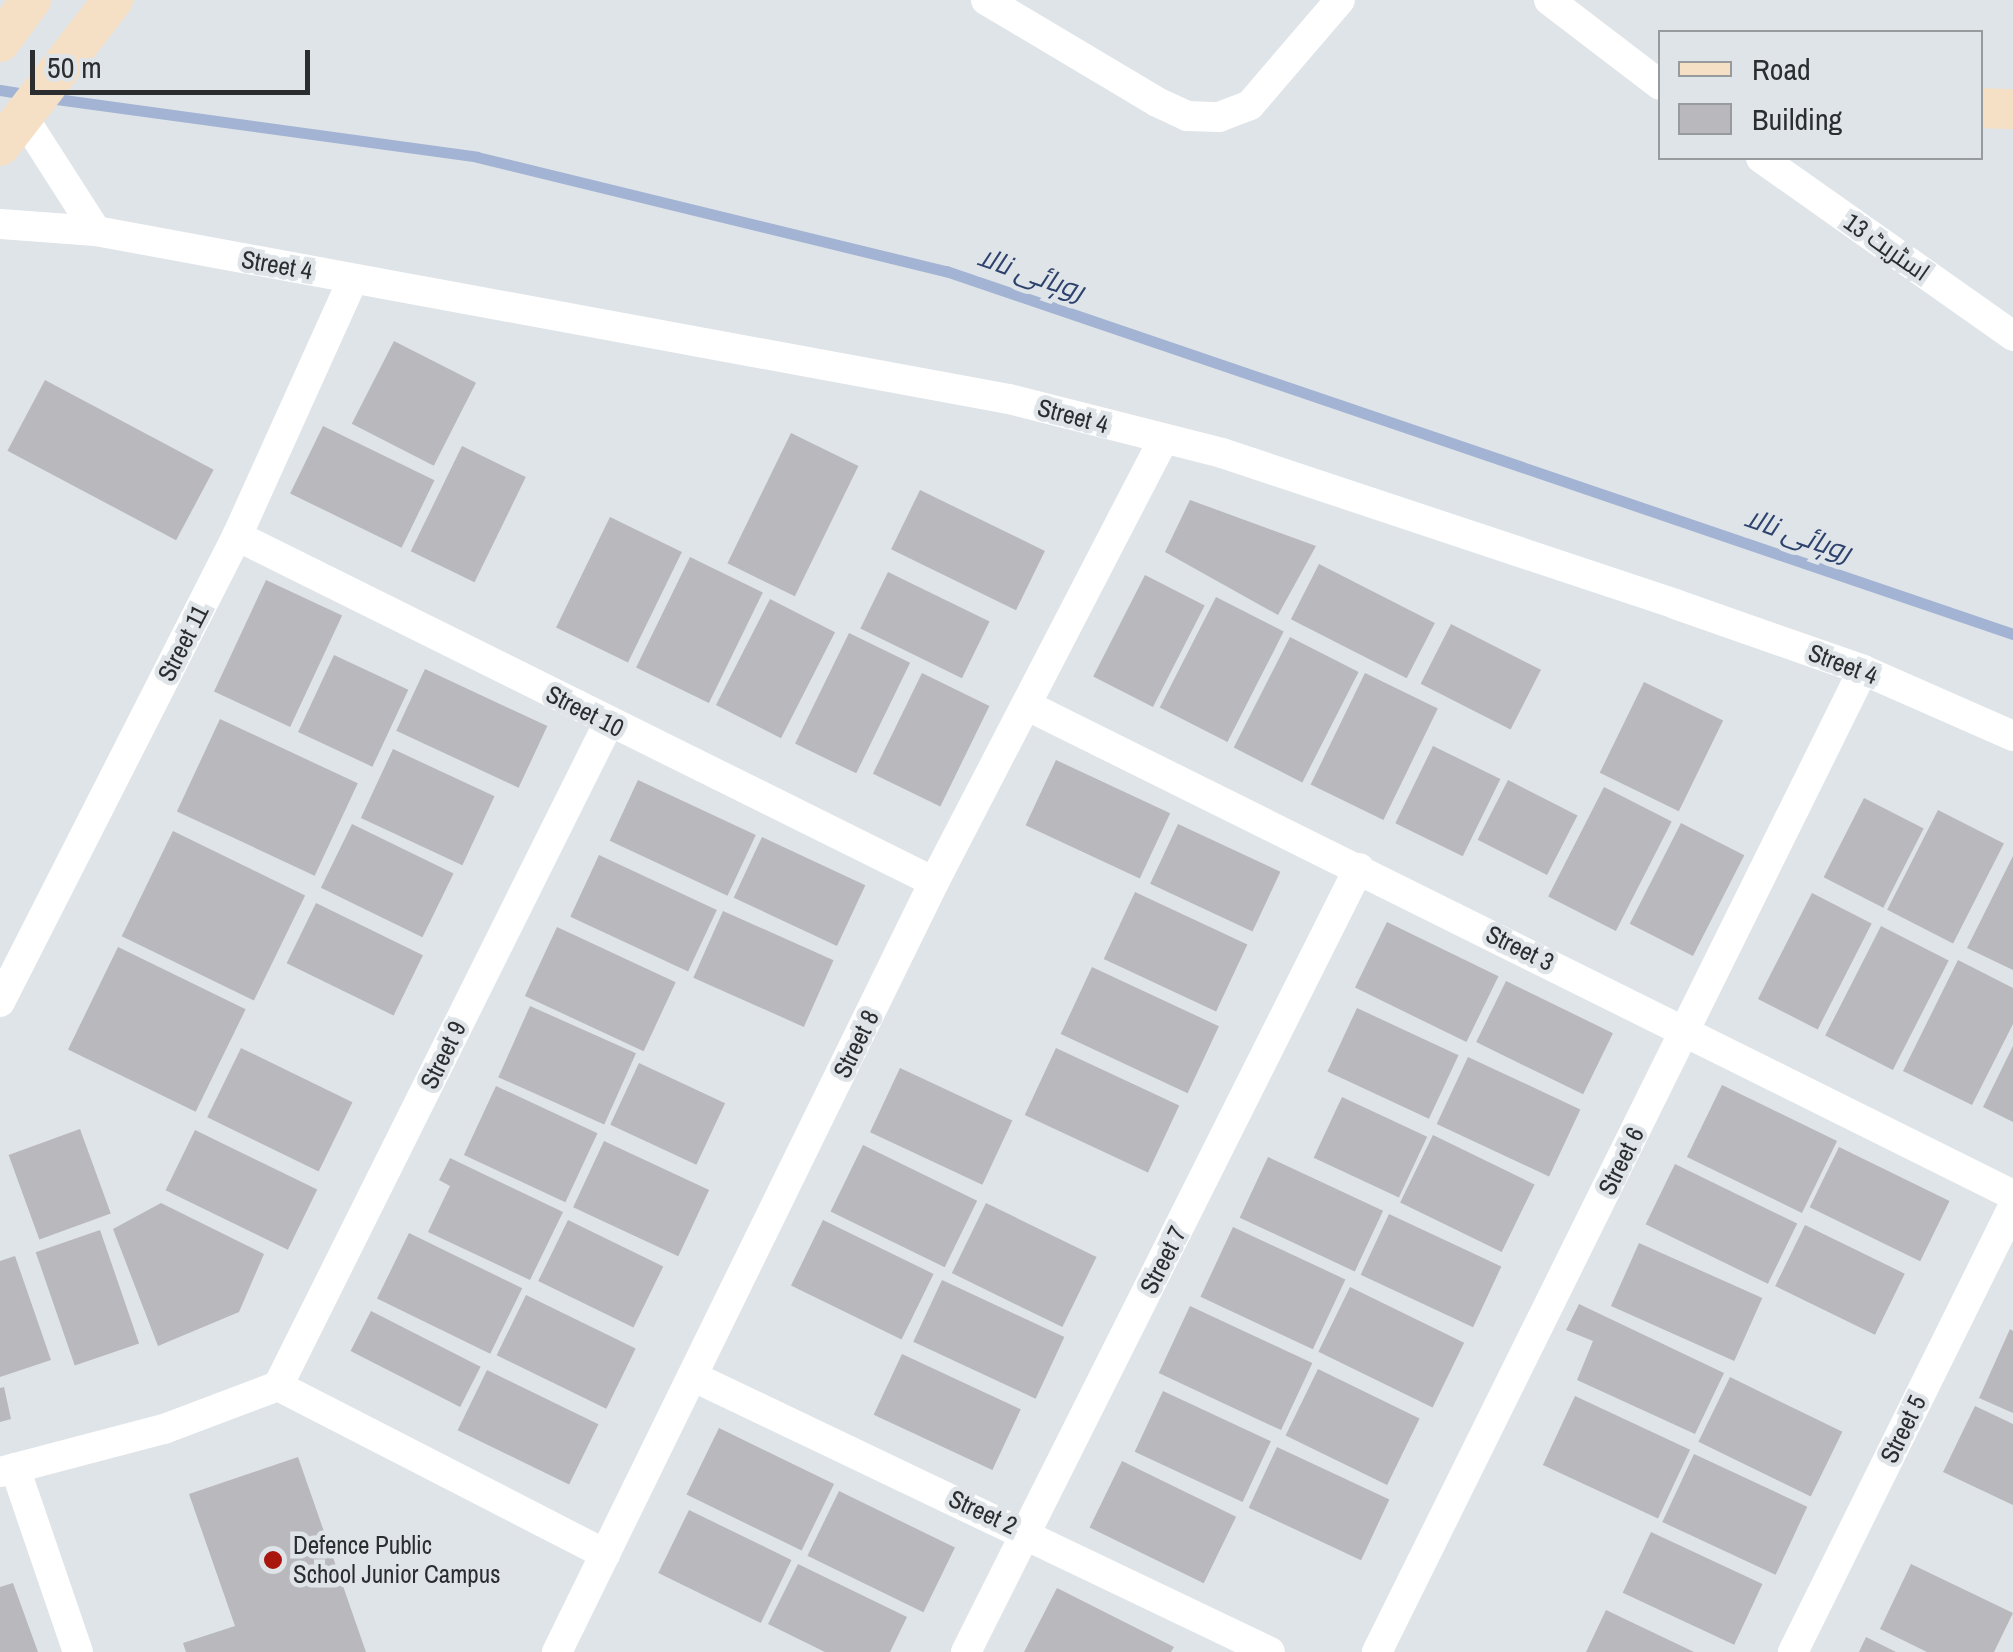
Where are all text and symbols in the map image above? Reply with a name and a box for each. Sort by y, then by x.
scale bar [35,30,315,92]
legend [1658,30,1983,160]
text: 50 m [47,47,102,87]
text: Road [1752,49,1811,89]
text: Building [1752,99,1842,139]
street label: اسٹریٹ 13 [1838,207,1936,287]
water label: روہائی نالا [973,239,1089,307]
street label: Street 4 [239,244,315,286]
street label: Street 4 [1034,392,1112,440]
water label: روہائی نالا [1740,500,1856,568]
street label: Street 11 [151,600,215,686]
street label: Street 4 [1804,637,1882,691]
street label: Street 10 [541,679,629,743]
street label: Street 3 [1481,919,1559,977]
street label: Street 8 [827,1005,885,1083]
street label: Street 9 [414,1016,472,1094]
street label: Street 6 [1592,1122,1650,1200]
street label: Street 7 [1133,1221,1193,1299]
street label: Street 5 [1874,1390,1932,1468]
street label: Street 2 [944,1483,1022,1541]
place label: Defence Public School Junior Campus [293,1531,500,1590]
marker: Defence Public School Junior Campus [262,1549,284,1571]

